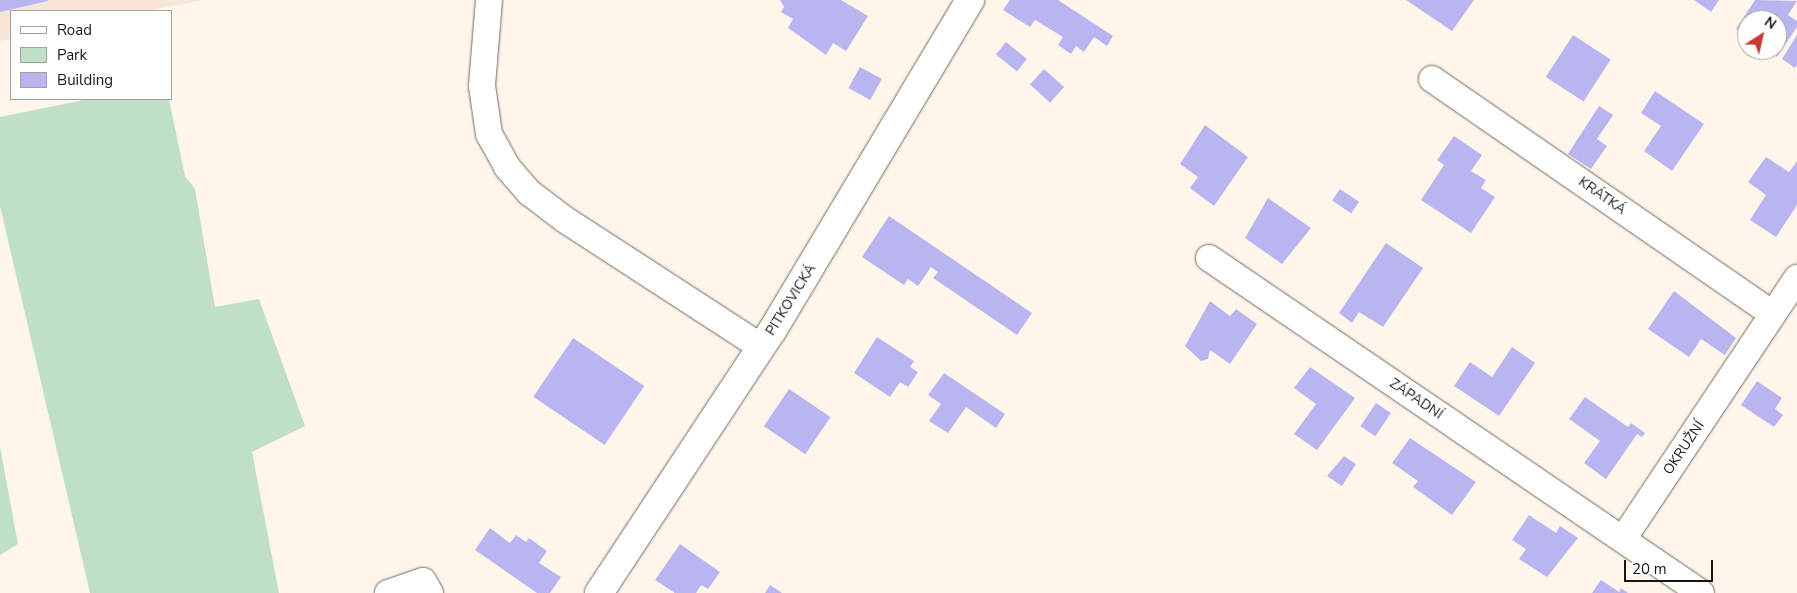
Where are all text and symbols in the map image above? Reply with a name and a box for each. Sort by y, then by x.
legend [10,10,172,100]
north arrow [1737,10,1787,60]
text: N [1761,12,1780,34]
text: Road [57,20,92,40]
text: Park [57,45,87,65]
text: Building [57,70,113,90]
street label: KRÁTKÁ [1575,174,1629,218]
street label: PITKOVICKÁ [762,261,820,339]
street label: ZÁPADNÍ [1386,375,1446,423]
street label: OKRUŽNÍ [1660,418,1708,478]
scale bar [1627,550,1716,582]
text: 20 m [1632,559,1667,579]

